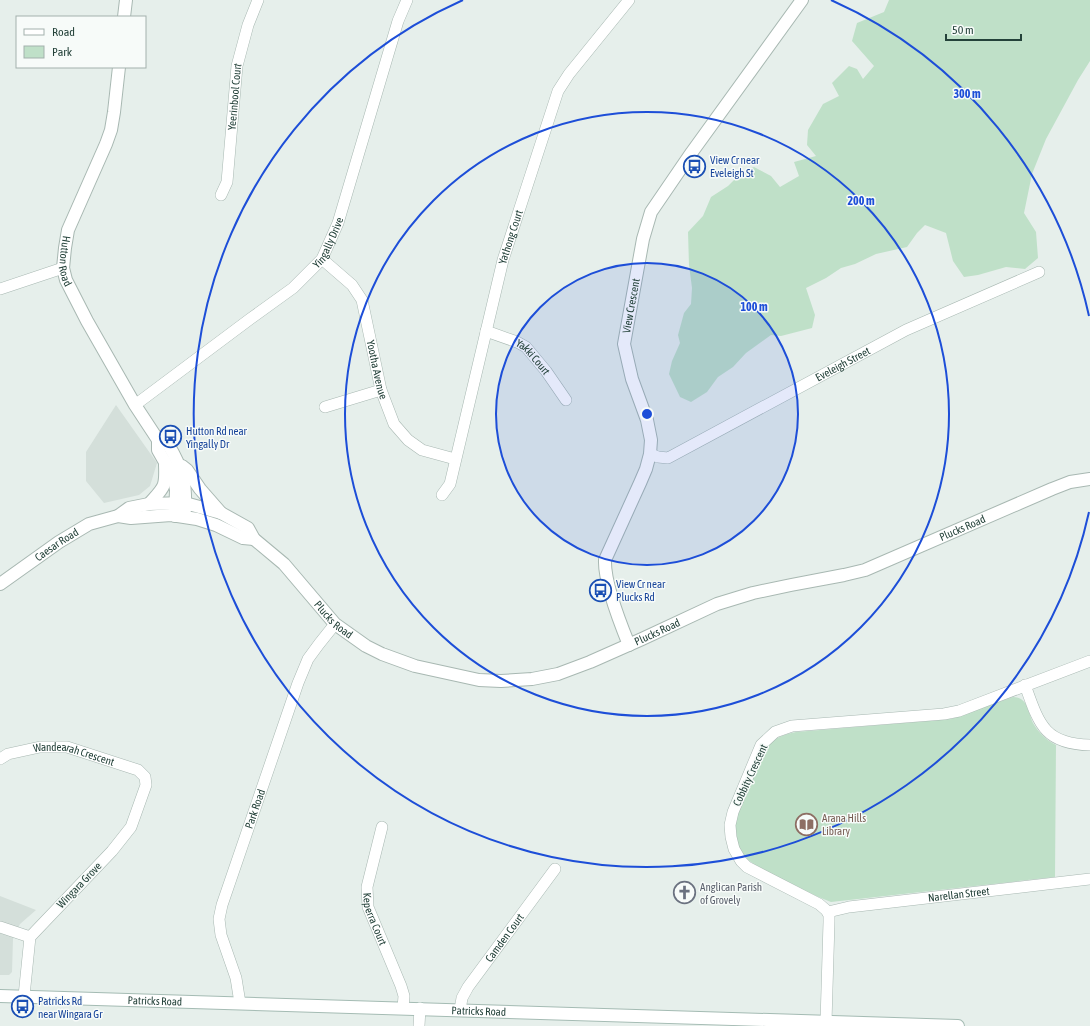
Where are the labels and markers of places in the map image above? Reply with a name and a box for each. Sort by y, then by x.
bus stop icon: View Cr near Eveleigh St [682,153,708,179]
place label: View Cr near Eveleigh St [710,154,760,179]
centre of rings [640,407,654,421]
bus stop icon: Hutton Rd near Yingally Dr [158,424,184,450]
place label: Hutton Rd near Yingally Dr [186,425,248,450]
bus stop icon: View Cr near Plucks Rd [587,577,613,603]
place label: View Cr near Plucks Rd [616,578,666,603]
library icon: Arana Hills Library [794,811,820,837]
place label: Arana Hills Library [822,812,866,837]
church icon: Anglican Parish of Grovely [672,880,698,906]
place label: Anglican Parish of Grovely [700,881,762,906]
bus stop icon: Patricks Rd near Wingara Gr [9,994,35,1020]
place label: Patricks Rd near Wingara Gr [38,995,103,1020]

